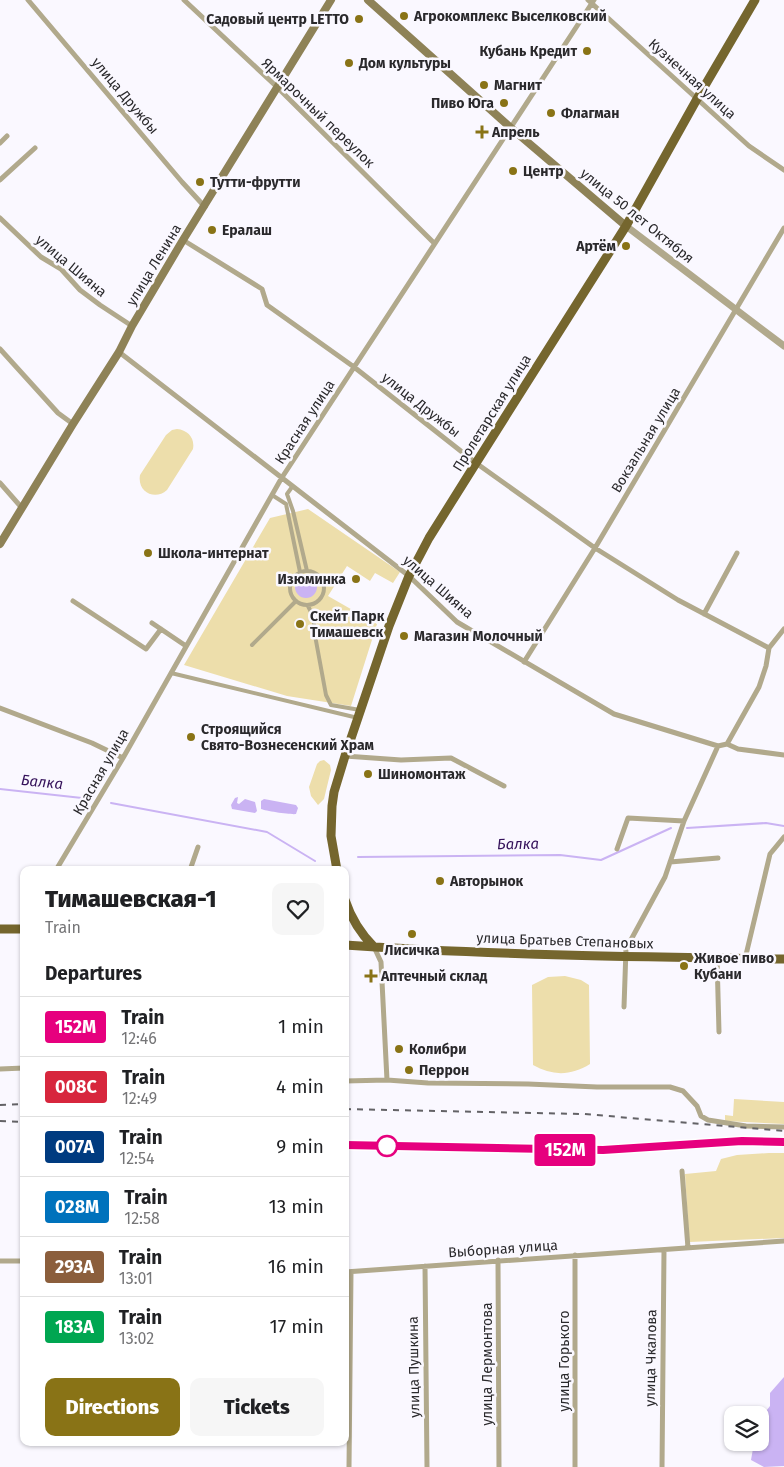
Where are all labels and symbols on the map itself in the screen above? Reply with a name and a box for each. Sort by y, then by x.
place label: Агрокомплекс Выселковский [413,8,607,25]
marker: Агрокомплекс Выселковский [398,10,410,22]
place label: Садовый центр LETTO [206,11,349,28]
marker: Садовый центр LETTO [353,13,365,25]
street label: Кузнечная улица [645,35,739,123]
place label: Кубань Кредит [480,43,577,60]
marker: Кубань Кредит [581,45,593,57]
street label: улица Дружбы [88,54,162,138]
street label: Ярмарочный переулок [258,55,379,172]
place label: Дом культуры [358,55,451,72]
marker: Дом культуры [343,57,355,69]
place label: Магнит [494,77,542,94]
marker: Магнит [478,79,490,91]
place label: Пиво Юга [431,95,494,112]
marker: Пиво Юга [498,97,510,109]
place label: Флагман [561,105,619,122]
marker: Флагман [545,107,557,119]
place label: Апрель [491,124,540,141]
marker: Апрель [476,126,488,138]
place label: Центр [523,163,564,180]
marker: Центр [507,165,519,177]
street label: улица 50 лет Октября [577,165,697,267]
place label: Тутти-фрутти [210,174,300,191]
marker: Тутти-фрутти [194,176,206,188]
street label: улица Ленина [123,221,185,309]
place label: Ералаш [222,222,272,239]
marker: Ералаш [206,224,218,236]
street label: улица Шияна [32,231,110,301]
place label: Артём [575,238,616,255]
marker: Артём [620,240,632,252]
street label: Пролетарская улица [449,351,535,475]
street label: улица Дружбы [378,369,464,441]
street label: Красная улица [271,377,339,467]
street label: Вокзальная улица [608,384,684,496]
place label: Школа-интернат [158,545,269,562]
marker: Школа-интернат [142,547,154,559]
street label: улица Шияна [399,552,477,622]
place label: Изюминка [277,571,346,588]
marker: Изюминка [350,573,362,585]
place label: Скейт Парк Тимашевск [310,608,385,641]
marker: Скейт Парк Тимашевск [294,618,306,630]
place label: Магазин Молочный [414,628,543,645]
marker: Магазин Молочный [398,630,410,642]
place label: Строящийся Свято-Вознесенский Храм [201,721,374,754]
street label: Красная улица [69,726,133,818]
marker: Строящийся Свято-Вознесенский Храм [185,731,197,743]
place label: Шиномонтаж [378,766,466,783]
marker: Шиномонтаж [362,768,374,780]
water label: Балка [20,771,64,793]
water label: Балка [497,835,539,853]
place label: Авторынок [449,873,524,890]
marker: Авторынок [434,875,446,887]
marker: Лисичка [406,928,418,940]
street label: улица Братьев Степановых [476,929,654,953]
place label: Лисичка [384,942,440,959]
place label: Живое пиво Кубани [693,950,774,983]
marker: Живое пиво Кубани [678,960,690,972]
place label: Аптечный склад [380,968,488,985]
marker: Аптечный склад [365,970,377,982]
place label: Колибри [409,1041,466,1058]
marker: Колибри [393,1043,405,1055]
place label: Перрон [419,1062,469,1079]
marker: Перрон [403,1064,415,1076]
line badge: 152М [530,1134,600,1166]
unlabelled marker [376,1135,398,1157]
street label: Выборная улица [448,1237,558,1261]
street label: улица Лермонтова [479,1302,496,1426]
street label: улица Чкалова [642,1309,660,1407]
street label: улица Горького [556,1310,573,1412]
street label: улица Пушкина [405,1316,423,1418]

